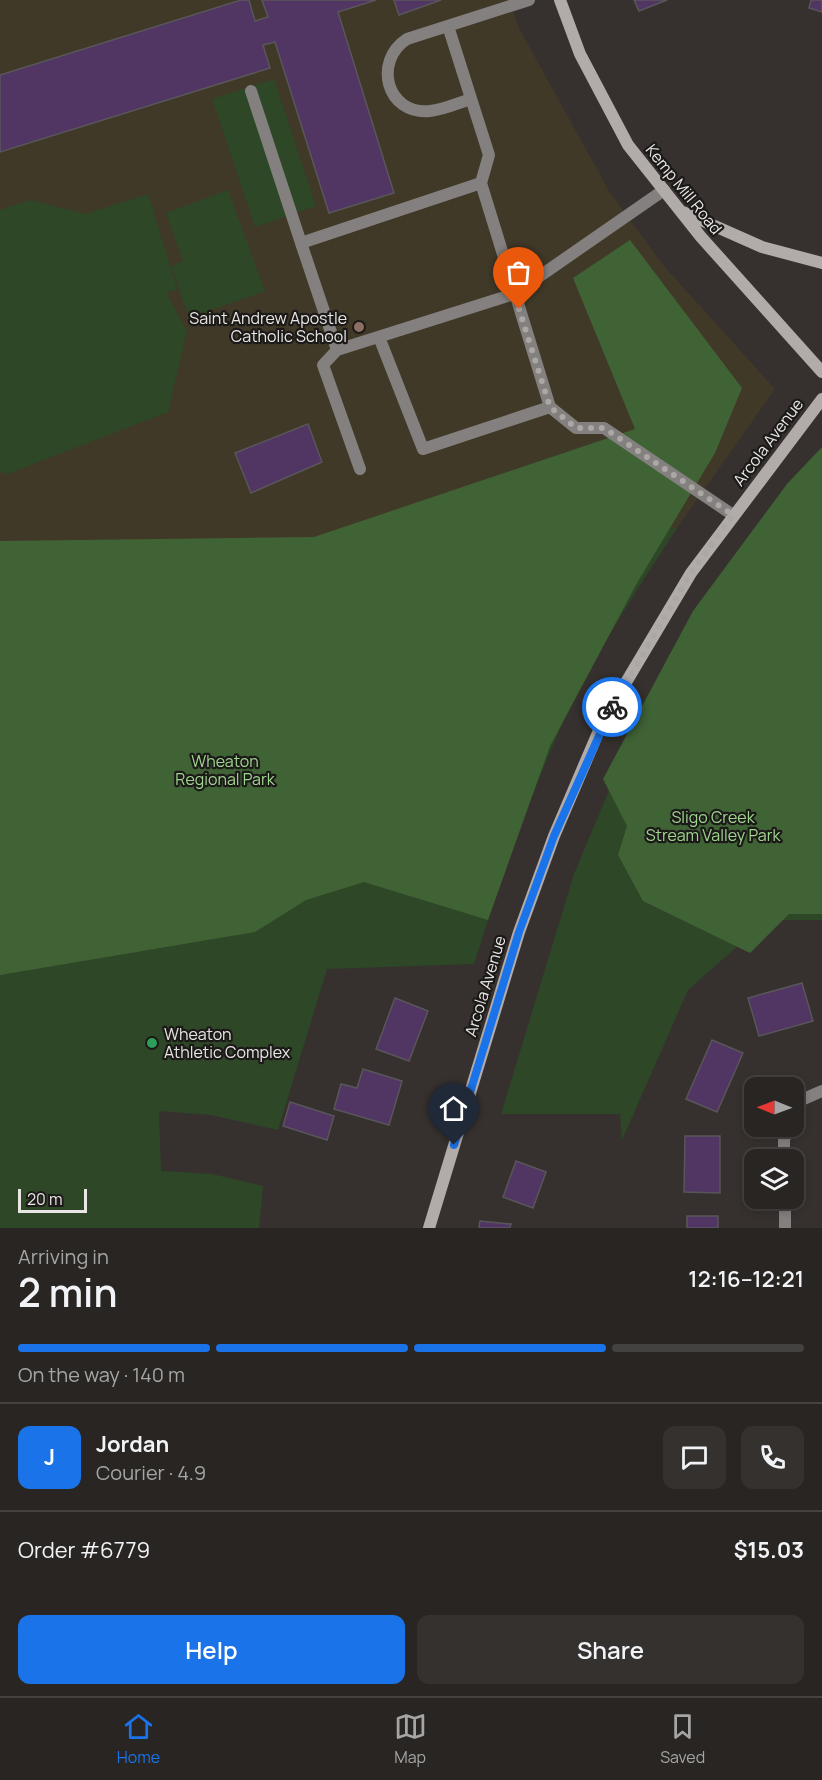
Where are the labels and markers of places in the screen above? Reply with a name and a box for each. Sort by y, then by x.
pin [493,247,544,309]
place label: Saint Andrew Apostle Catholic School [189,307,347,347]
marker: Saint Andrew Apostle Catholic School [352,320,366,334]
place label: Wheaton Athletic Complex [164,1023,291,1063]
marker: Wheaton Athletic Complex [145,1036,159,1050]
pin [428,1083,479,1145]

